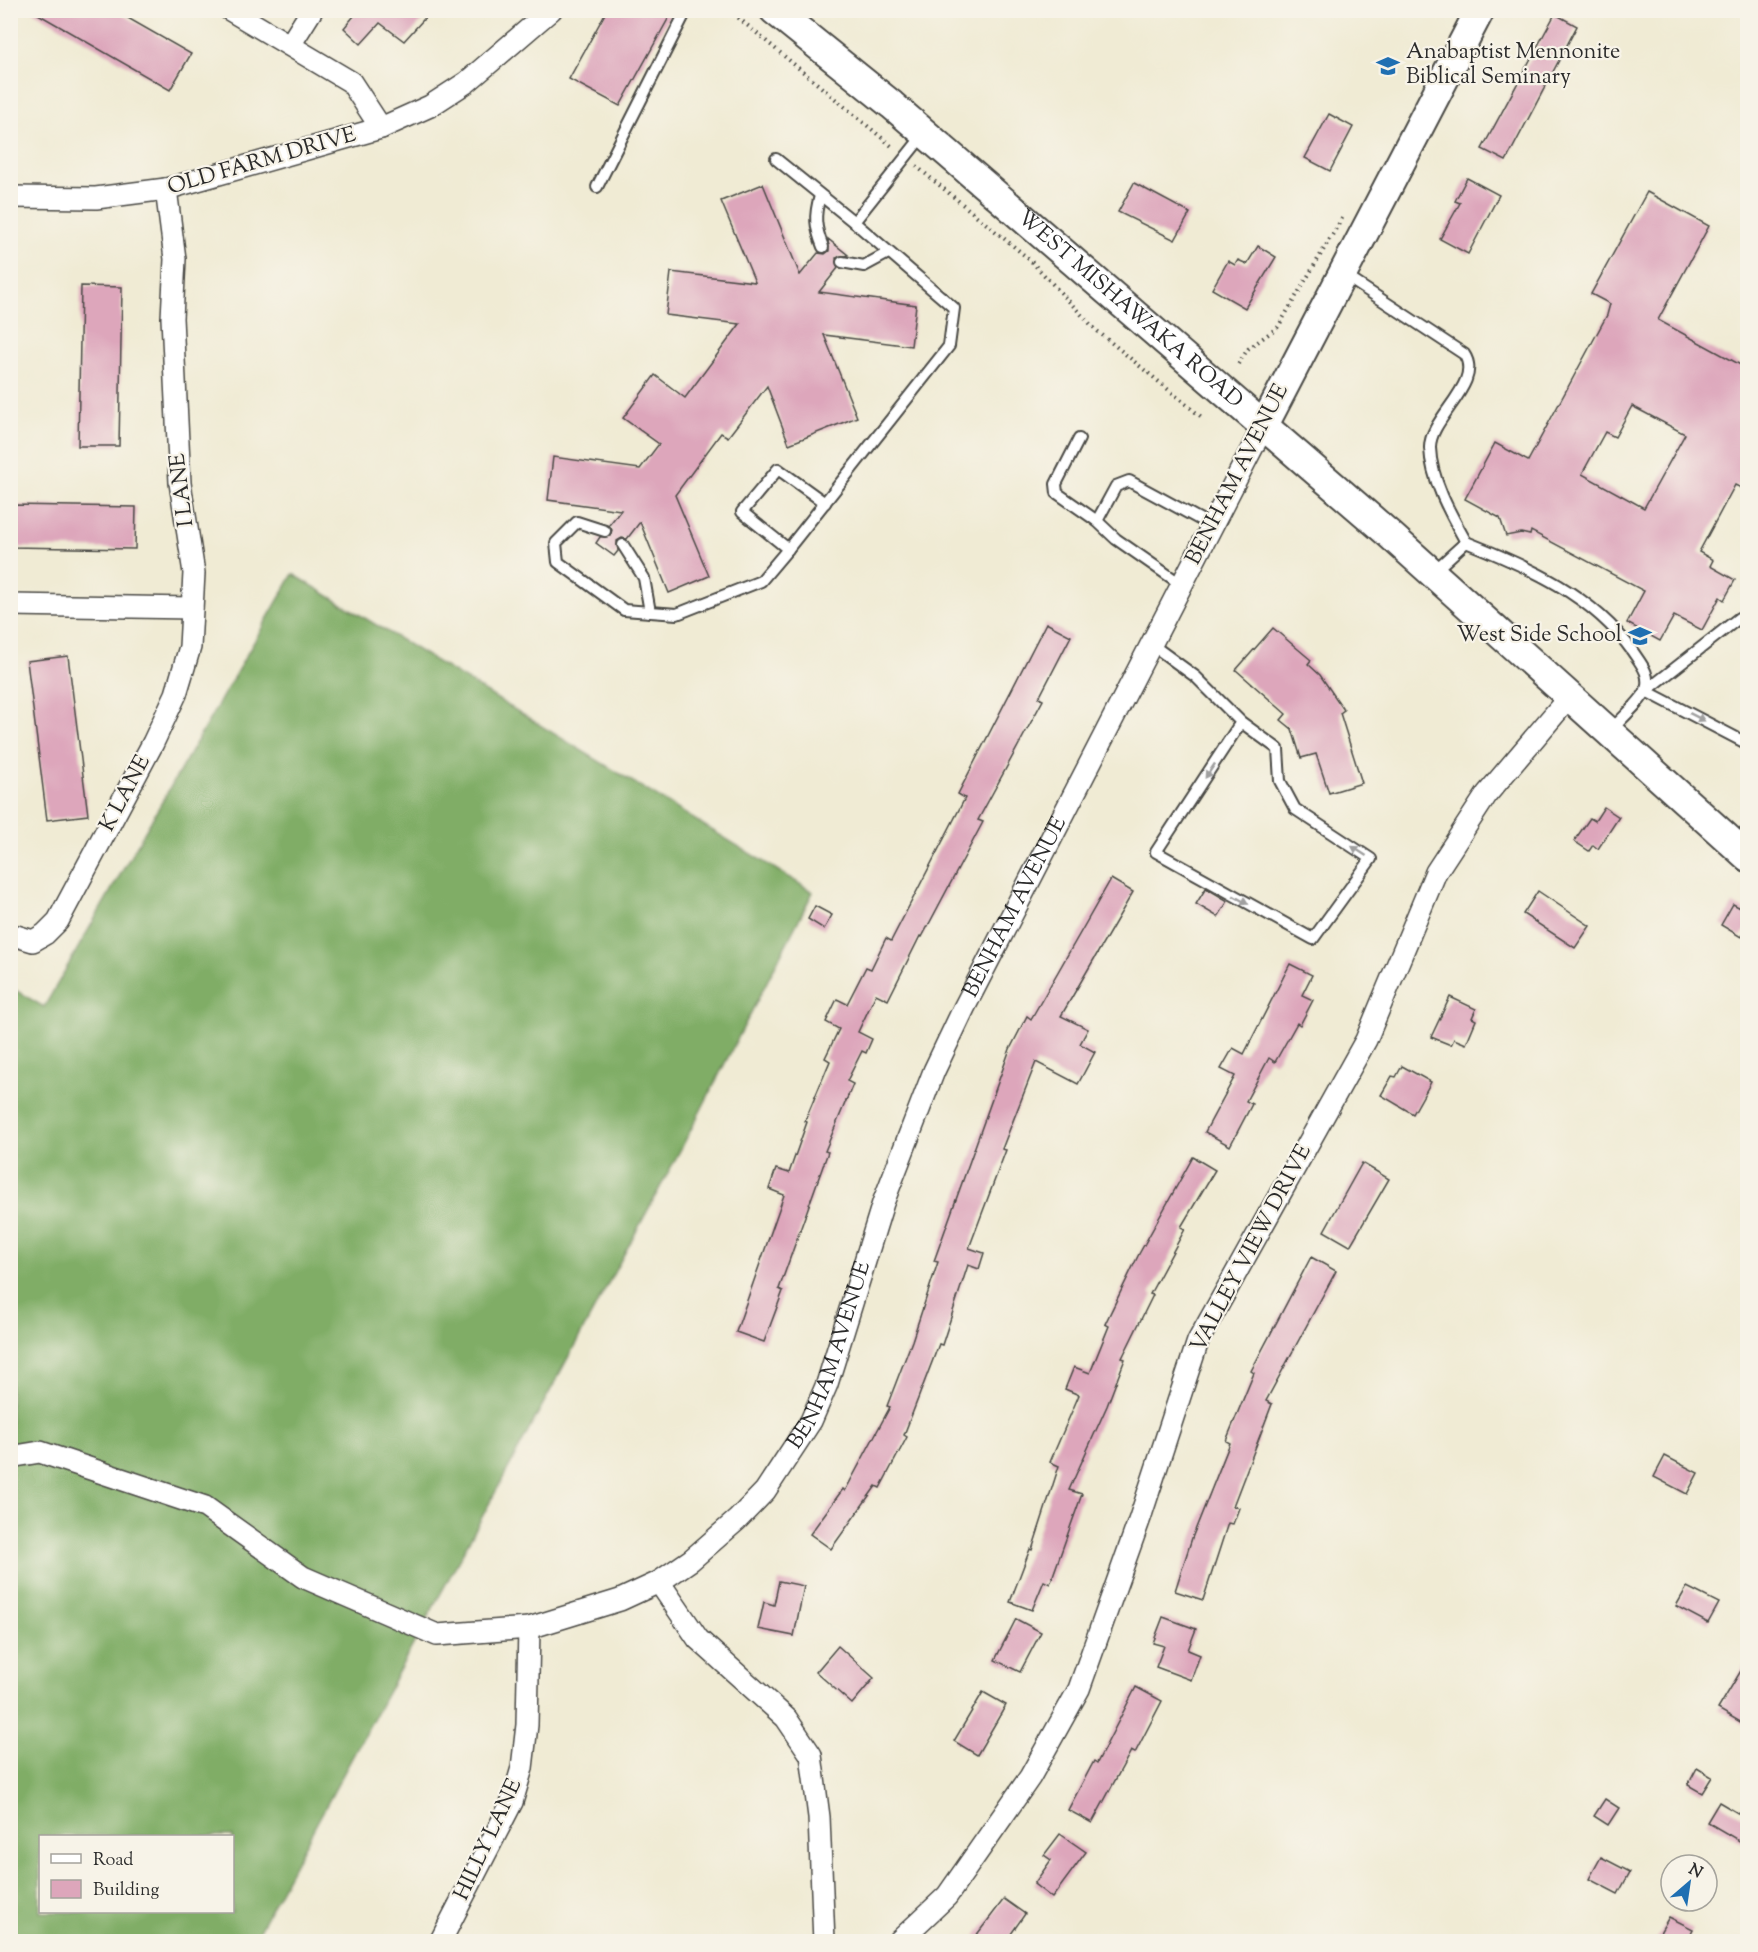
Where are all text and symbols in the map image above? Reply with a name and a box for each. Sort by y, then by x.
place label: Anabaptist Mennonite Biblical Seminary [1406,37,1620,94]
school or university icon: Anabaptist Mennonite Biblical Seminary [1375,53,1401,79]
street label: OLD FARM DRIVE [164,120,360,204]
street label: WEST MISHAWAKA ROAD [1009,203,1249,417]
street label: BENHAM AVENUE [1178,379,1298,571]
street label: I LANE [163,451,203,529]
place label: West Side School [1456,620,1622,652]
school or university icon: West Side School [1627,623,1653,649]
one-way arrow [1689,712,1706,722]
street label: K LANE [92,750,160,838]
one-way arrow [1204,763,1216,779]
street label: BENHAM AVENUE [956,812,1076,1004]
one-way arrow [1352,845,1368,857]
one-way arrow [1233,895,1250,905]
street label: VALLEY VIEW DRIVE [1184,1139,1320,1359]
street label: BENHAM AVENUE [780,1258,880,1456]
street label: HILLY LANE [447,1774,531,1906]
legend [39,1835,234,1913]
text: Road [93,1848,133,1874]
north arrow [1659,1853,1719,1913]
text: N [1684,1859,1706,1885]
text: Building [93,1878,159,1904]

